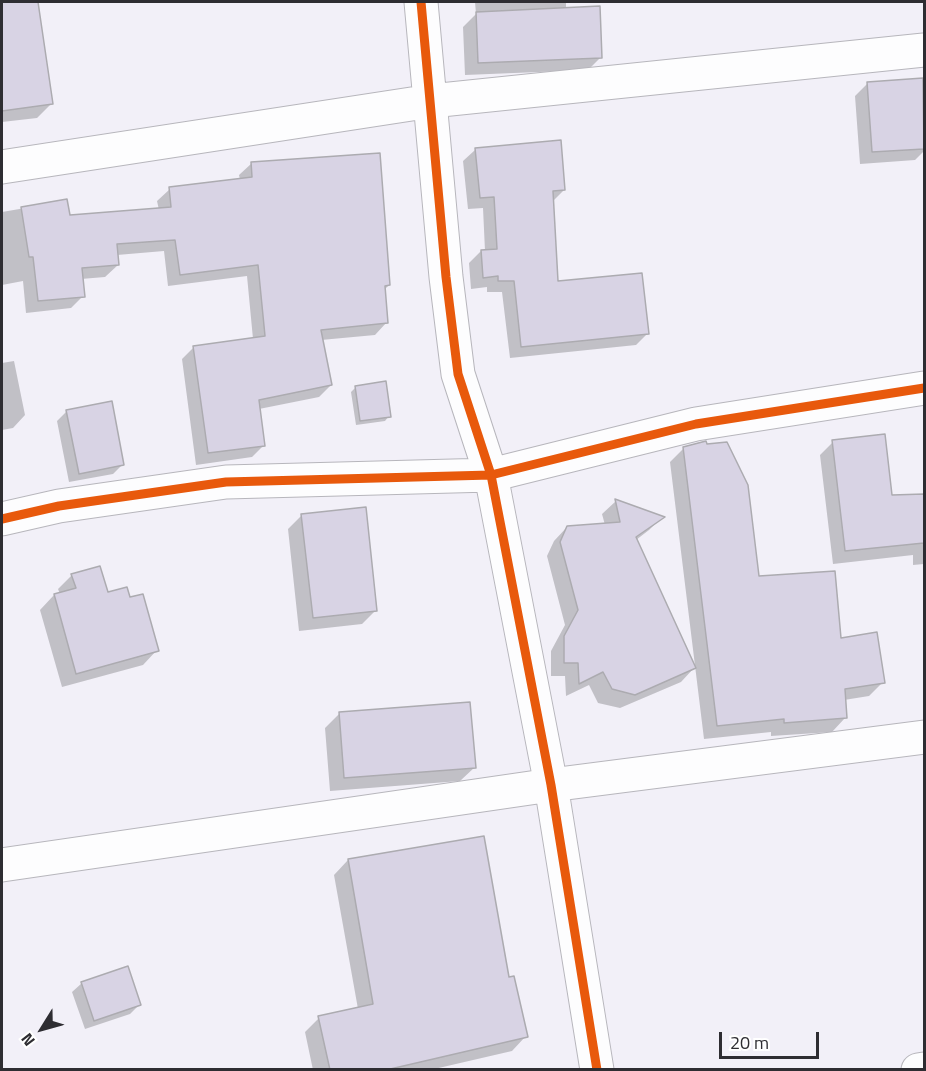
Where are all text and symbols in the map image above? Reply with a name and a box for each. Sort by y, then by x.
north arrow [12,999,72,1059]
scale bar [722,1020,822,1058]
text: N [15,1028,41,1051]
text: 20 m [730,1029,769,1056]

